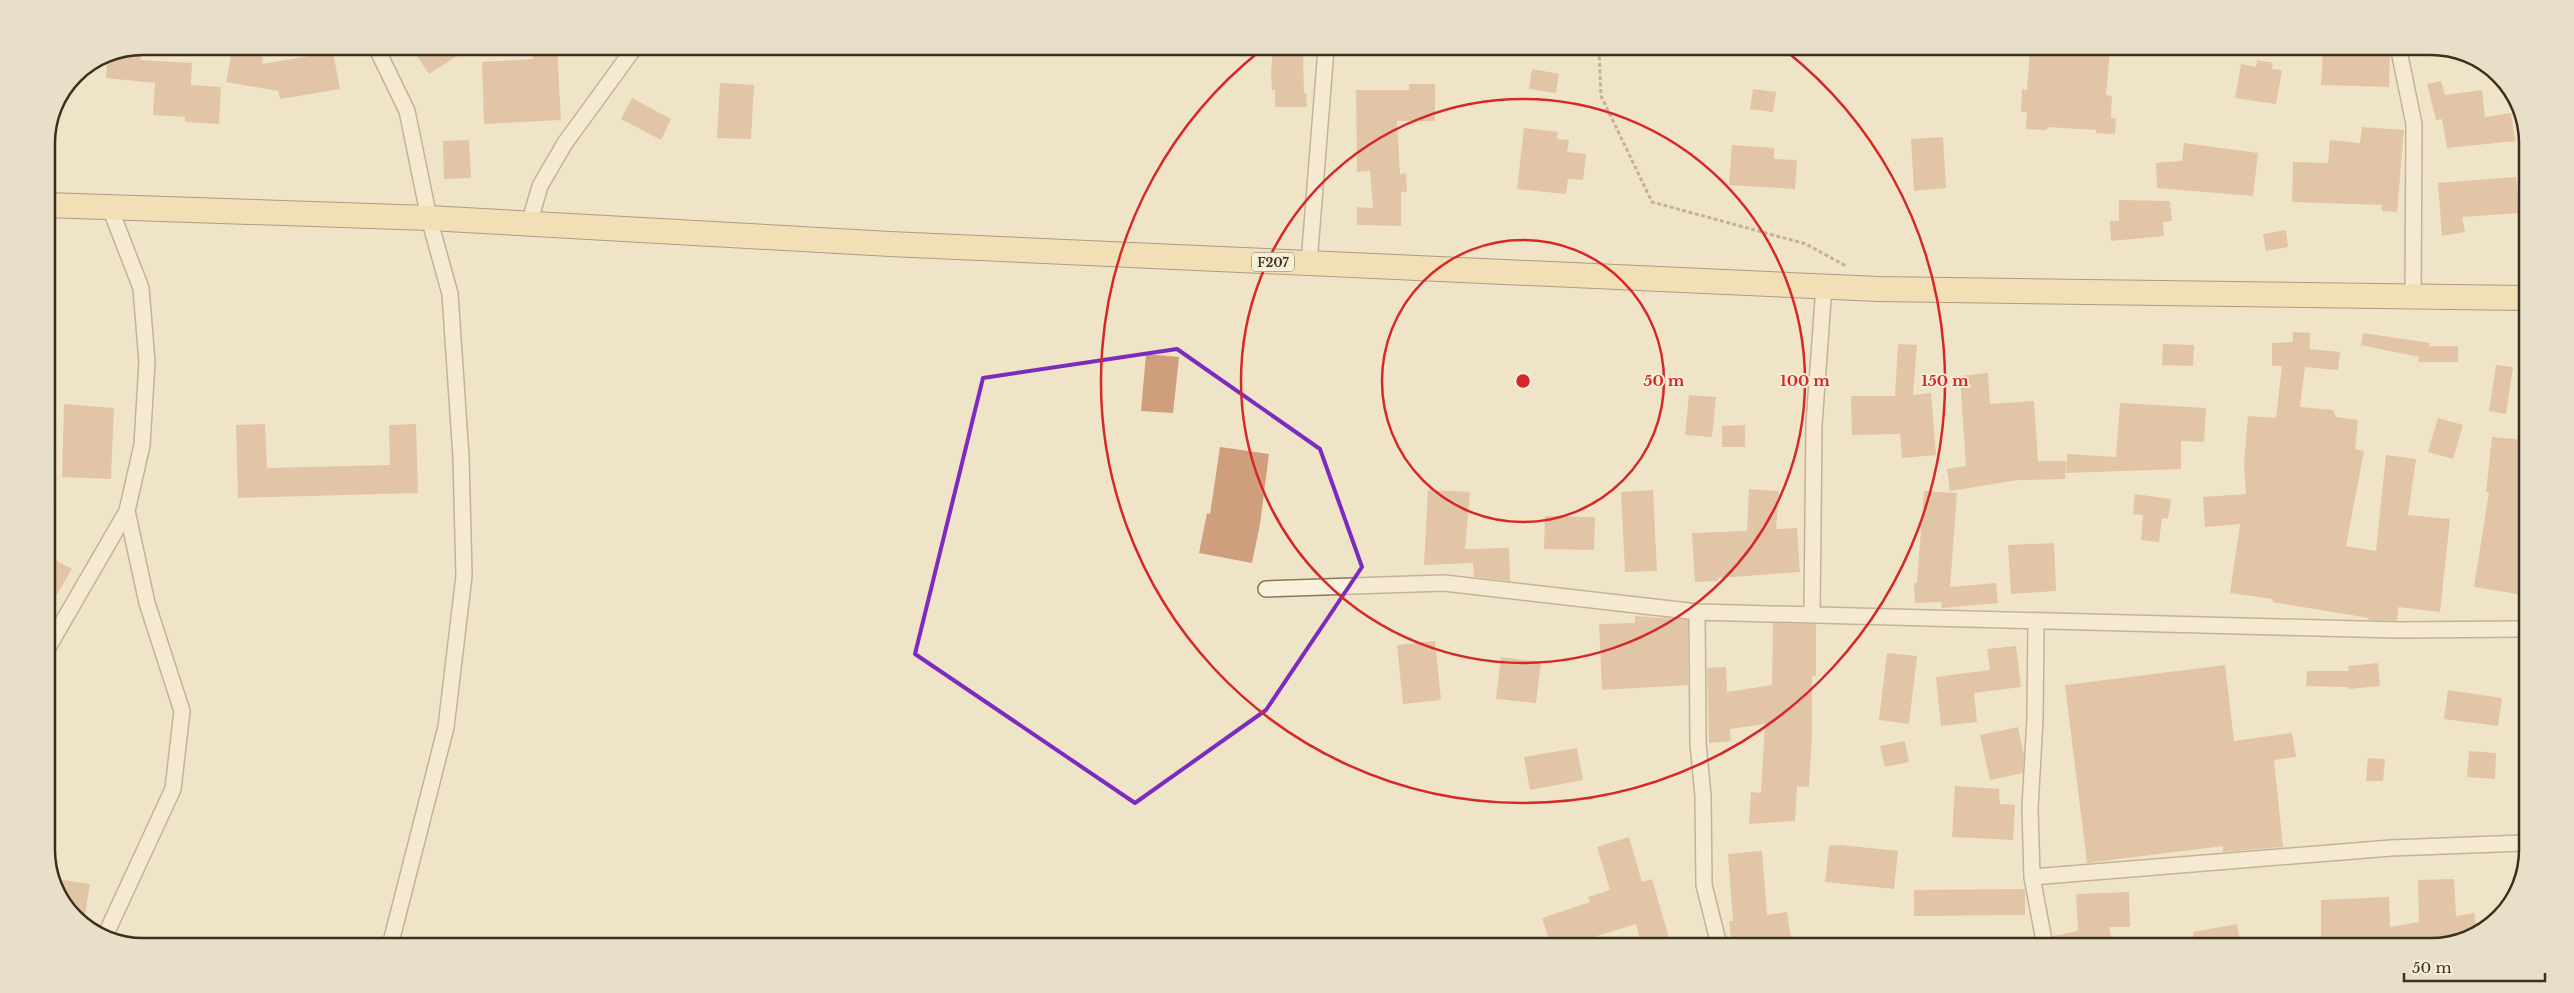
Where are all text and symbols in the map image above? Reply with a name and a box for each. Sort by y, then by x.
road number: F207 [1252,252,1294,272]
text: 50 m [1644,371,1685,390]
text: 100 m [1780,371,1830,390]
text: 150 m [1921,371,1969,390]
centre of rings [1514,372,1532,390]
scale bar [2404,950,2545,982]
text: 50 m [2412,958,2452,977]

